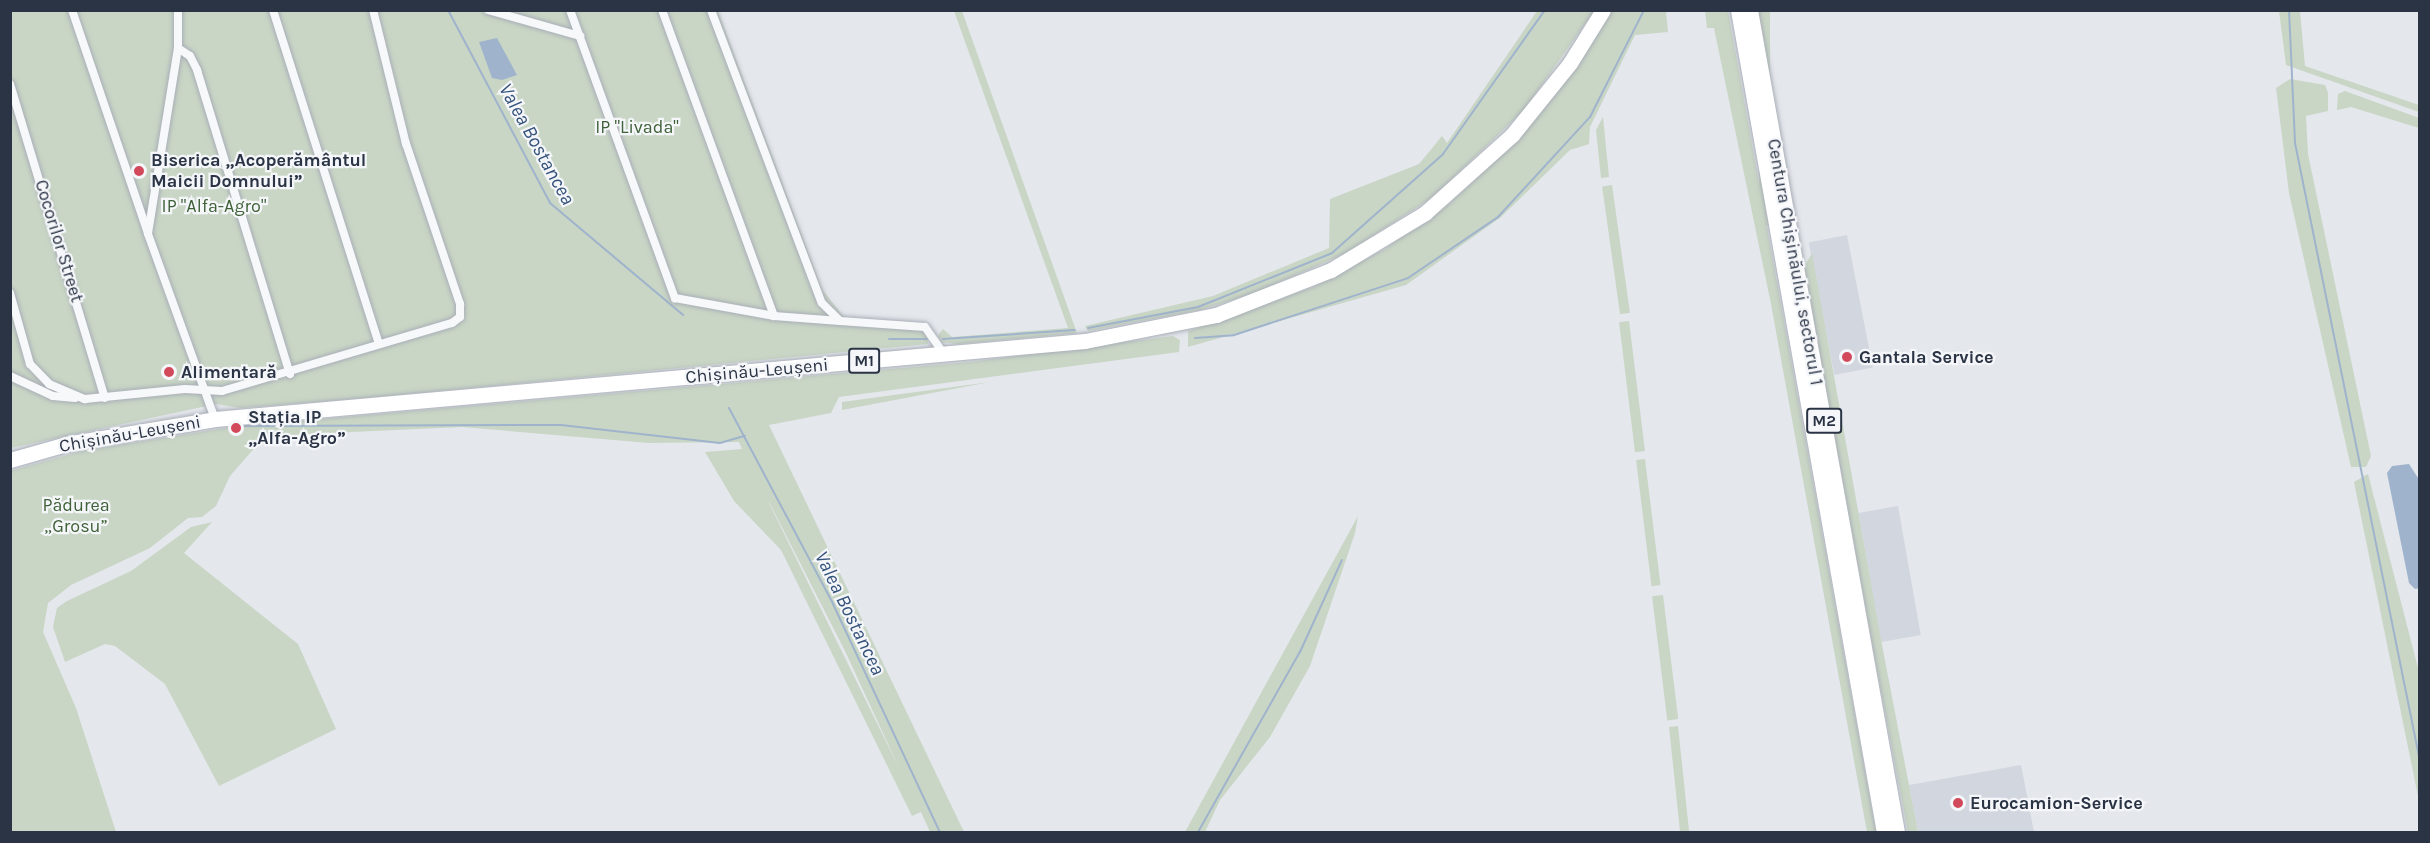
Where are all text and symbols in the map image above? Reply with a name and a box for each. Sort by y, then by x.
water label: Valea Bostancea [494,79,580,209]
park label: IP "Livada" [595,116,679,138]
street label: Centura Chișinăului, sectorul 1 [1763,137,1827,387]
place label: Biserica „Acoperământul Maicii Domnului” [151,150,366,192]
marker: Biserica „Acoperământul Maicii Domnului” [132,164,146,178]
street label: Cocorilor Street [30,177,88,305]
park label: IP "Alfa-Agro" [162,195,266,217]
place label: Gantala Service [1859,346,1994,368]
road number: M1 [848,348,880,374]
marker: Gantala Service [1840,350,1854,364]
street label: Chișinău-Leușeni [685,354,829,388]
place label: Alimentară [181,361,277,383]
marker: Alimentară [162,365,176,379]
place label: Stația IP „Alfa-Agro” [248,407,346,450]
road number: M2 [1806,408,1842,434]
street label: Chișinău-Leușeni [57,411,203,457]
marker: Stația IP „Alfa-Agro” [229,421,243,435]
park label: Pădurea „Grosu” [42,495,110,538]
water label: Valea Bostancea [810,547,890,679]
place label: Eurocamion-Service [1970,792,2143,814]
marker: Eurocamion-Service [1951,796,1965,810]

